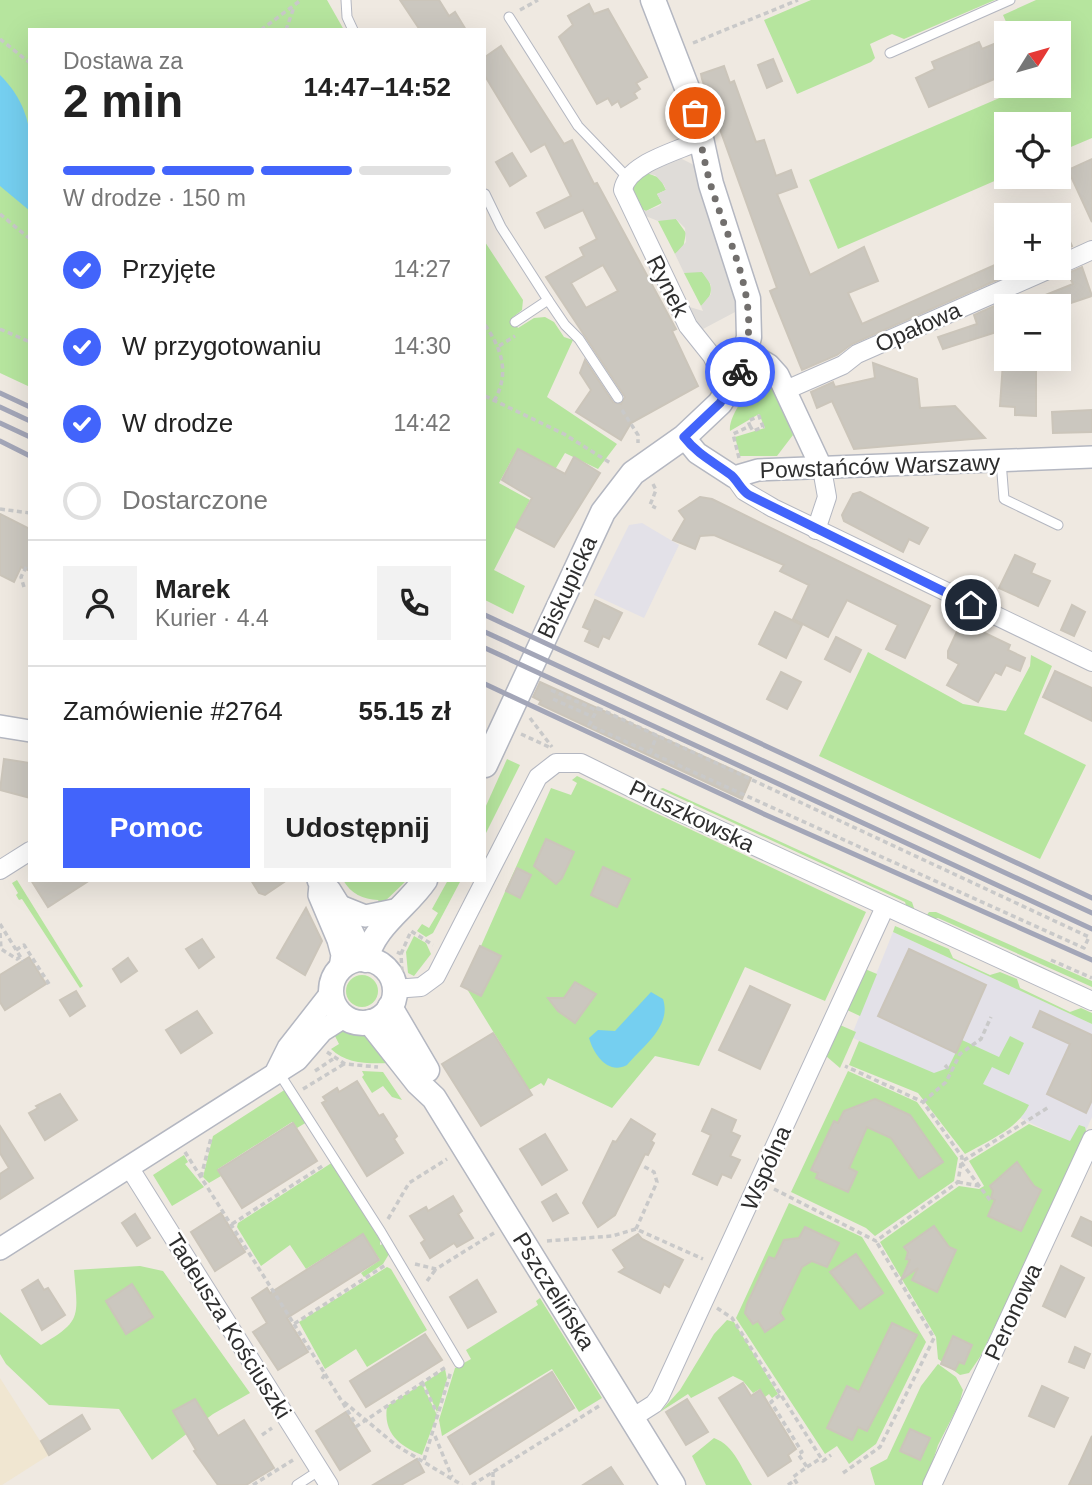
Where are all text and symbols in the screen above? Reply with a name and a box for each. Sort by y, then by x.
north arrow [994,21,1071,98]
map controls [994,21,1071,371]
text: Dostawa za [63,48,183,74]
text: 14:47–14:52 [304,72,451,102]
text: 2 min [63,75,183,127]
pin [665,83,725,143]
icon: bag [676,94,714,132]
button: locate [994,112,1071,189]
text: W drodze · 150 m [63,185,246,211]
button: + [994,203,1071,280]
icon: check [63,251,101,289]
street label: Rynek [642,251,695,321]
text: Przyjęte [122,254,216,284]
text: 14:27 [393,256,451,282]
button: − [994,294,1071,371]
street label: Opałowa [871,297,965,357]
icon: check [63,328,101,366]
text: W przygotowaniu [122,331,321,361]
text: 14:30 [393,333,451,359]
courier [705,337,775,407]
icon: bike [721,353,759,391]
icon: check [63,405,101,443]
text: W drodze [122,408,233,438]
text: 14:42 [393,410,451,436]
street label: Powstańców Warszawy [759,449,1001,483]
text: Dostarczone [122,485,268,515]
street label: Biskupicka [532,532,602,642]
button: person [63,566,137,640]
button: phone [377,566,451,640]
text: Marek [155,574,230,604]
pin [941,575,1001,635]
icon: home [952,586,990,624]
text: Kurier · 4.4 [155,605,269,631]
text: Zamówienie #2764 [63,696,283,726]
text: 55.15 zł [358,696,451,726]
street label: Pruszkowska [625,775,759,857]
button: Pomoc [63,788,250,868]
button: Udostępnij [264,788,451,868]
street label: Wspólna [736,1122,796,1214]
street label: Pszczelińska [508,1228,600,1354]
street label: Tadeusza Kościuszki [161,1229,297,1423]
street label: Peronowa [979,1259,1047,1364]

